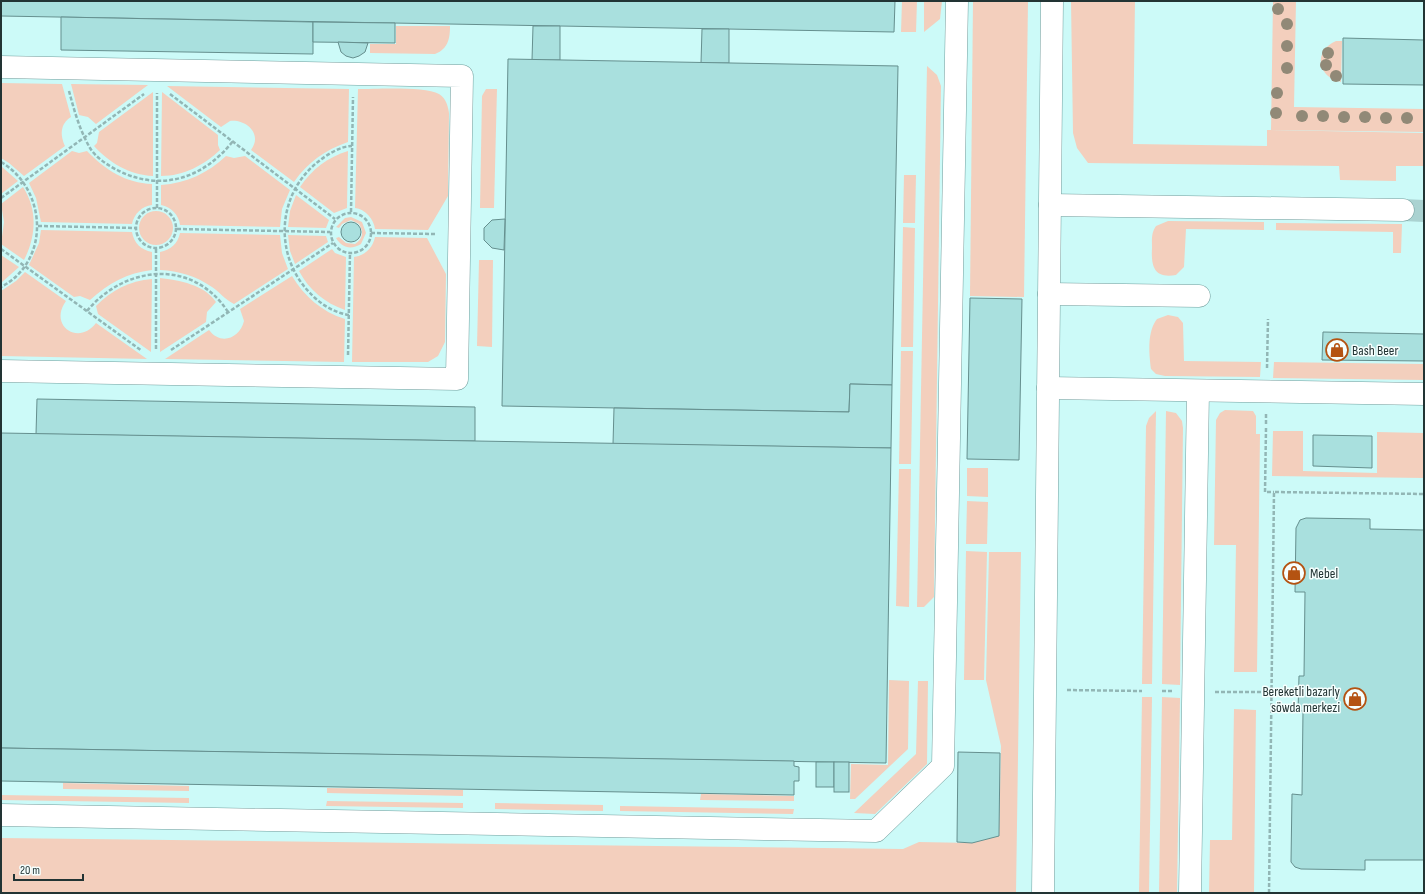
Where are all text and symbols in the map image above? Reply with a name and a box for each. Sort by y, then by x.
shop icon: Bash Beer [1324,337,1350,363]
place label: Bash Beer [1352,342,1398,359]
shop icon: Mebel [1281,560,1307,586]
place label: Mebel [1310,565,1338,582]
place label: Bereketli bazarly söwda merkezi [1262,683,1341,716]
shop icon: Bereketli bazarly söwda merkezi [1342,686,1368,712]
scale bar [14,856,83,882]
text: 20 m [20,863,40,878]

